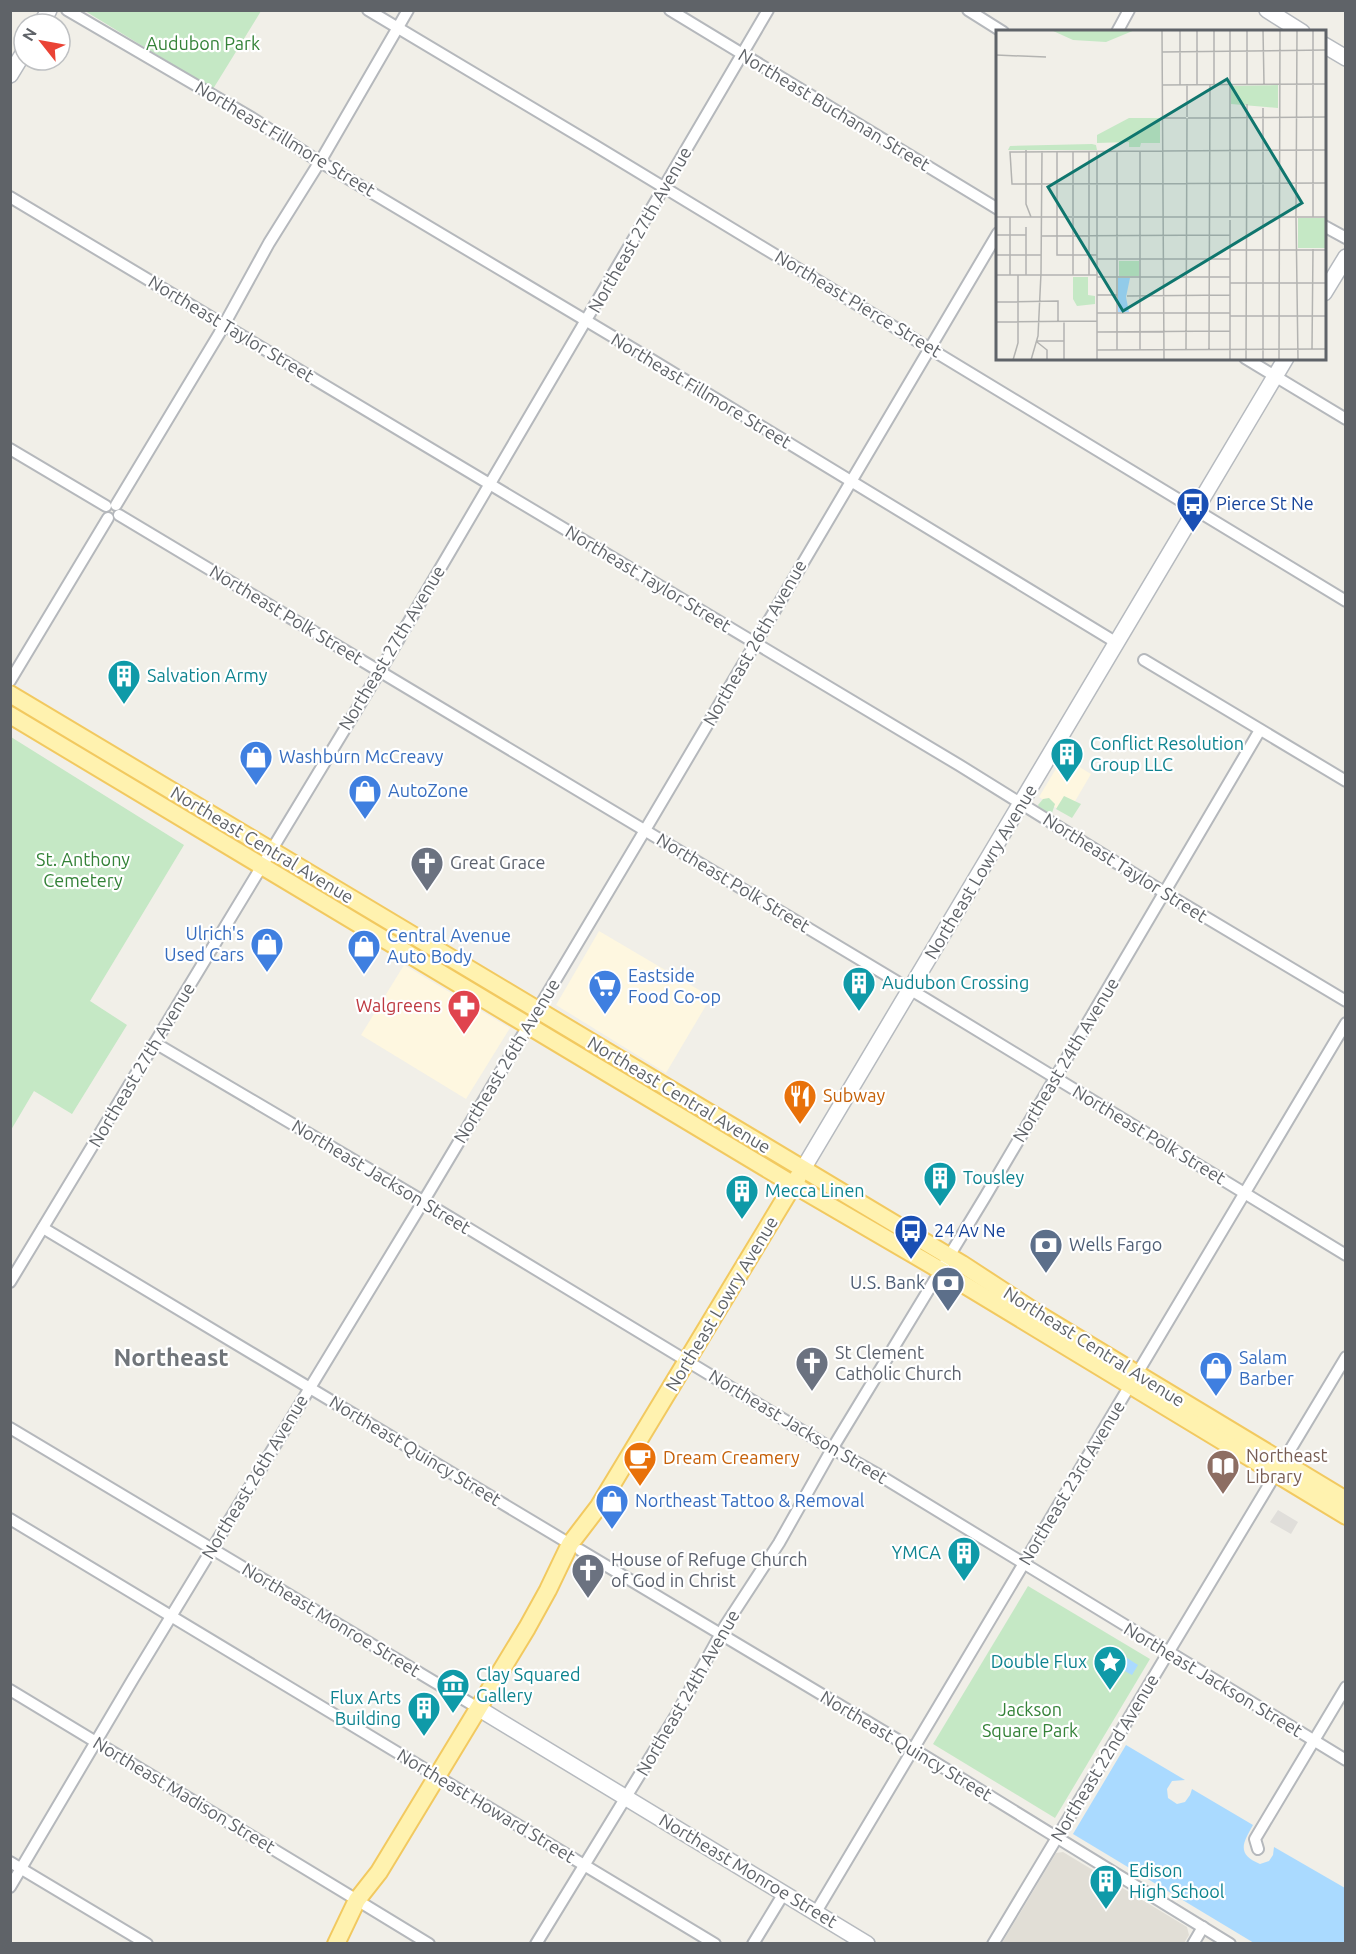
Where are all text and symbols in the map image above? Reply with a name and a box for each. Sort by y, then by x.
north arrow [12,12,72,72]
text: N [18,25,40,44]
inset map [996,30,1326,360]
park label: Audubon Park [146,33,260,53]
street label: Northeast Buchanan Street [735,44,934,174]
street label: Northeast Fillmore Street [192,76,379,200]
street label: Northeast 27th Avenue [583,143,695,316]
street label: Northeast Pierce Street [772,246,945,361]
street label: Northeast Taylor Street [145,271,318,385]
street label: Northeast Fillmore Street [608,328,795,452]
bus stop icon: Pierce St Ne [1175,486,1211,533]
place label: Pierce St Ne [1216,493,1314,513]
street label: Northeast Taylor Street [562,521,735,635]
street label: Northeast 26th Avenue [698,556,810,729]
street label: Northeast Polk Street [206,560,367,668]
street label: Northeast 27th Avenue [334,562,448,733]
building icon: Salvation Army [106,658,142,705]
place label: Salvation Army [147,665,268,685]
place label: Conflict Resolution Group LLC [1090,733,1244,774]
building icon: Conflict Resolution Group LLC [1049,736,1085,783]
shop icon: Washburn McCreavy [238,739,274,786]
place label: Washburn McCreavy [279,746,444,766]
shop icon: AutoZone [347,773,383,820]
place label: AutoZone [388,780,468,800]
street label: Northeast Lowry Avenue [920,781,1040,962]
street label: Northeast Central Avenue [168,782,357,907]
street label: Northeast Taylor Street [1040,808,1211,926]
street label: Northeast Polk Street [653,828,814,936]
church icon: Great Grace [409,845,445,892]
park label: St. Anthony Cemetery [36,849,130,890]
place label: Great Grace [450,852,545,872]
place label: Ulrich's Used Cars [164,923,244,964]
place label: Central Avenue Auto Body [387,925,511,966]
shop icon: Ulrich's Used Cars [249,926,285,973]
shop icon: Central Avenue Auto Body [346,928,382,975]
place label: Eastside Food Co-op [628,965,721,1006]
building icon: Audubon Crossing [841,965,877,1012]
supermarket icon: Eastside Food Co-op [587,968,623,1015]
place label: Audubon Crossing [882,972,1029,992]
street label: Northeast 24th Avenue [1008,974,1122,1145]
street label: Northeast 26th Avenue [449,975,563,1146]
street label: Northeast 27th Avenue [84,979,198,1150]
pharmacy icon: Walgreens [446,988,482,1035]
place label: Walgreens [356,995,441,1015]
street label: Northeast Central Avenue [585,1032,774,1157]
restaurant icon: Subway [782,1078,818,1125]
street label: Northeast Polk Street [1069,1080,1230,1188]
place label: Subway [823,1085,885,1105]
street label: Northeast Jackson Street [289,1115,474,1237]
building icon: Tousley [922,1160,958,1207]
place label: Tousley [963,1167,1024,1187]
building icon: Mecca Linen [724,1173,760,1220]
place label: Mecca Linen [765,1180,865,1200]
street label: Northeast Lowry Avenue [661,1213,781,1394]
bus stop icon: 24 Av Ne [893,1213,929,1260]
place label: 24 Av Ne [934,1220,1006,1240]
bank icon: Wells Fargo [1028,1227,1064,1274]
place label: Wells Fargo [1069,1234,1162,1254]
bank icon: U.S. Bank [930,1265,966,1312]
place label: U.S. Bank [850,1272,925,1292]
street label: Northeast Central Avenue [1000,1282,1189,1410]
place label: St Clement Catholic Church [835,1342,962,1383]
district label: Northeast [113,1344,229,1371]
church icon: St Clement Catholic Church [794,1345,830,1392]
place label: Salam Barber [1239,1347,1294,1388]
shop icon: Salam Barber [1198,1350,1234,1397]
street label: Northeast Jackson Street [706,1365,891,1487]
street label: Northeast 26th Avenue [197,1391,311,1562]
street label: Northeast Quincy Street [326,1391,505,1510]
street label: Northeast 23rd Avenue [1014,1397,1128,1568]
cafe icon: Dream Creamery [622,1440,658,1487]
place label: Northeast Library [1246,1445,1328,1486]
place label: Dream Creamery [663,1447,800,1467]
library icon: Northeast Library [1205,1448,1241,1495]
shop icon: Northeast Tattoo & Removal [594,1483,630,1530]
place label: Northeast Tattoo & Removal [635,1490,865,1510]
building icon: YMCA [946,1535,982,1582]
place label: YMCA [892,1542,941,1562]
place label: House of Refuge Church of God in Christ [611,1549,807,1590]
church icon: House of Refuge Church of God in Christ [570,1552,606,1599]
street label: Northeast Monroe Street [239,1558,424,1680]
street label: Northeast 24th Avenue [631,1606,743,1779]
street label: Northeast Jackson Street [1121,1618,1306,1740]
place icon: Double Flux [1092,1644,1128,1691]
place label: Double Flux [991,1651,1087,1671]
place label: Clay Squared Gallery [476,1664,581,1705]
museum icon: Clay Squared Gallery [435,1667,471,1714]
street label: Northeast 22nd Avenue [1046,1670,1162,1845]
street label: Northeast Quincy Street [817,1686,996,1805]
place label: Flux Arts Building [330,1687,401,1728]
building icon: Flux Arts Building [406,1690,442,1737]
park label: Jackson Square Park [982,1699,1078,1740]
street label: Northeast Madison Street [90,1732,279,1856]
street label: Northeast Howard Street [394,1744,579,1866]
street label: Northeast Monroe Street [656,1809,841,1931]
place label: Edison High School [1129,1860,1225,1901]
building icon: Edison High School [1088,1863,1124,1910]

